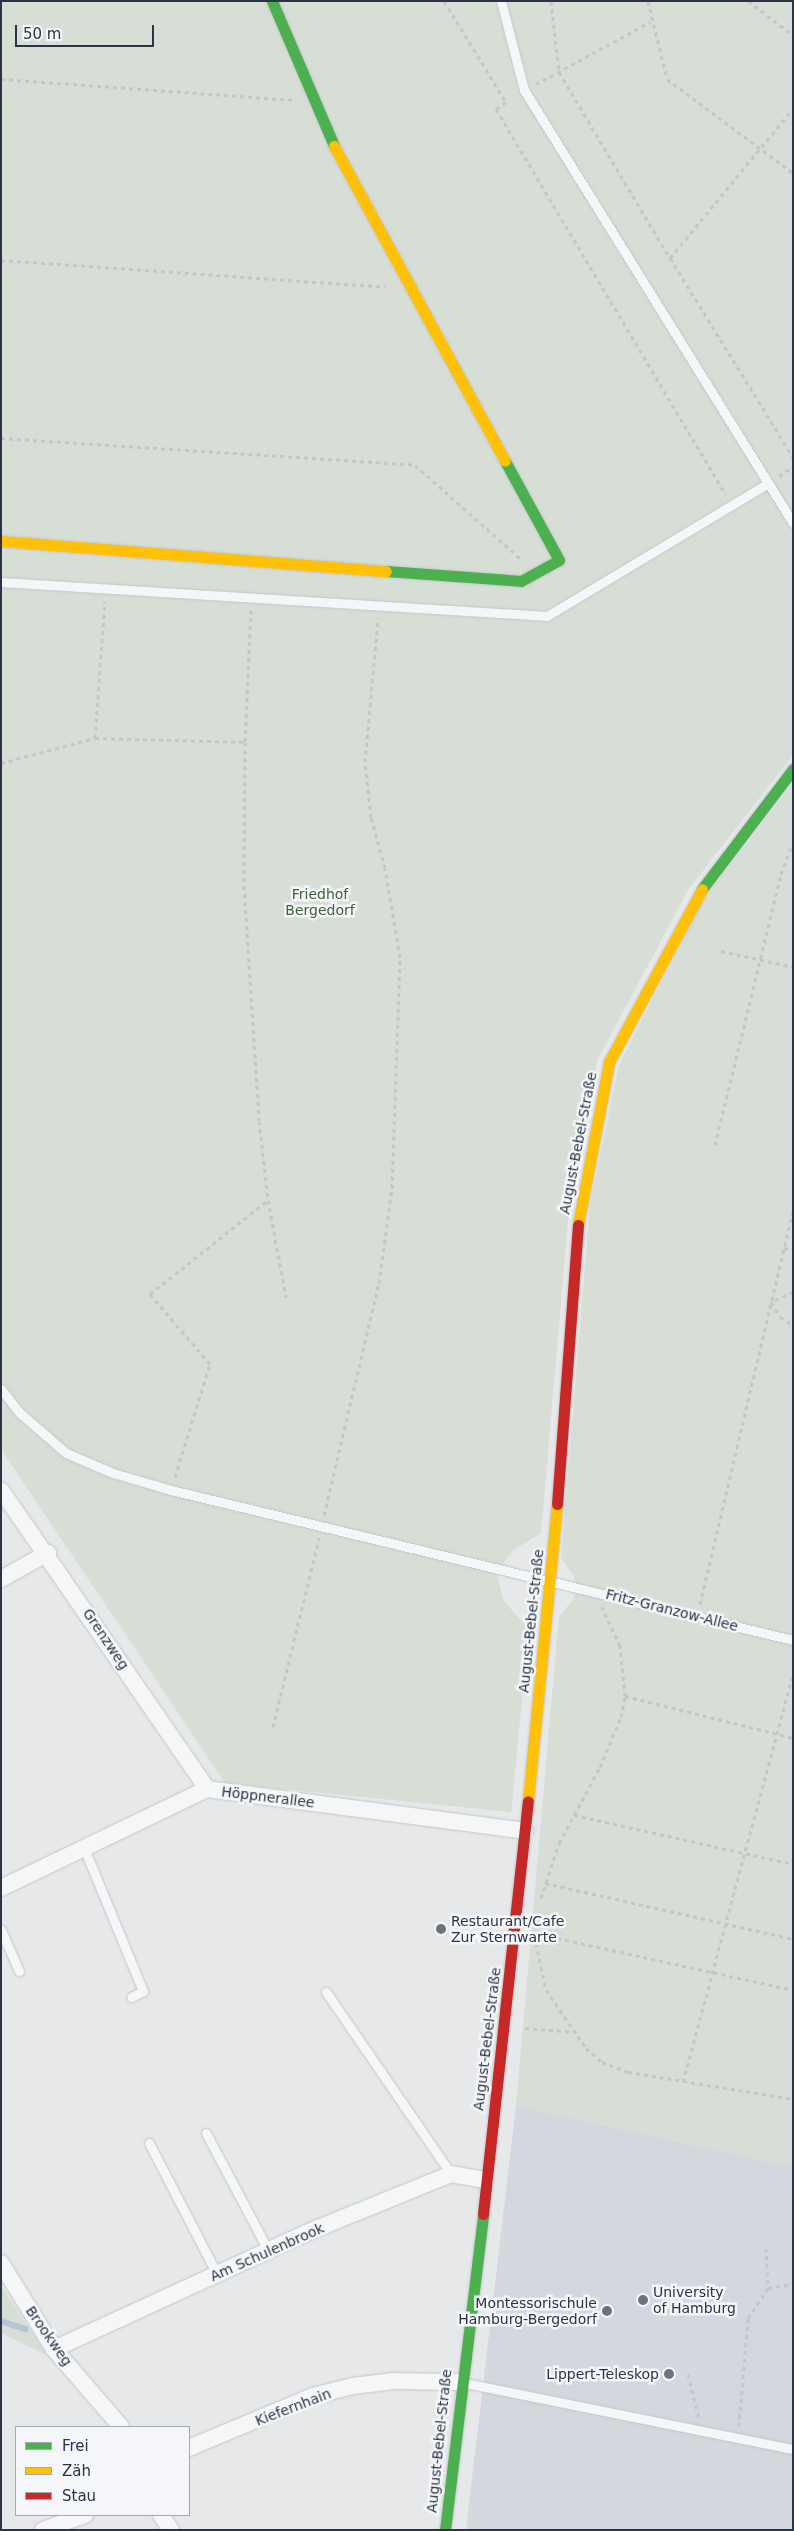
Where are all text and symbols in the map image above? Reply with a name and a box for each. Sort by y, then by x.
scale bar [18,15,156,47]
text: 50 m [23,25,61,43]
park label: Friedhof Bergedorf [285,886,355,919]
street label: August-Bebel-Straße [556,1071,600,1215]
street label: August-Bebel-Straße [515,1548,547,1694]
street label: Fritz-Granzow-Allee [604,1585,740,1635]
street label: Grenzweg [79,1605,133,1673]
street label: Höppnerallee [220,1783,316,1811]
place label: Restaurant/Cafe Zur Sternwarte [451,1913,564,1945]
marker: Restaurant/Cafe Zur Sternwarte [435,1923,447,1935]
street label: August-Bebel-Straße [470,1966,504,2112]
street label: Am Schulenbrook [207,2219,327,2285]
place label: University of Hamburg [653,2284,736,2316]
marker: University of Hamburg [637,2294,649,2306]
place label: Montessorischule Hamburg-Bergedorf [458,2295,597,2328]
street label: Brookweg [22,2303,76,2369]
marker: Montessorischule Hamburg-Bergedorf [601,2305,613,2317]
place label: Lippert-Teleskop [546,2366,659,2382]
street label: August-Bebel-Straße [423,2368,455,2514]
marker: Lippert-Teleskop [663,2368,675,2380]
street label: Kiefernhain [253,2385,333,2429]
legend [15,2426,190,2516]
text: Frei [62,2437,89,2455]
text: Zäh [62,2462,91,2480]
text: Stau [62,2487,96,2505]

